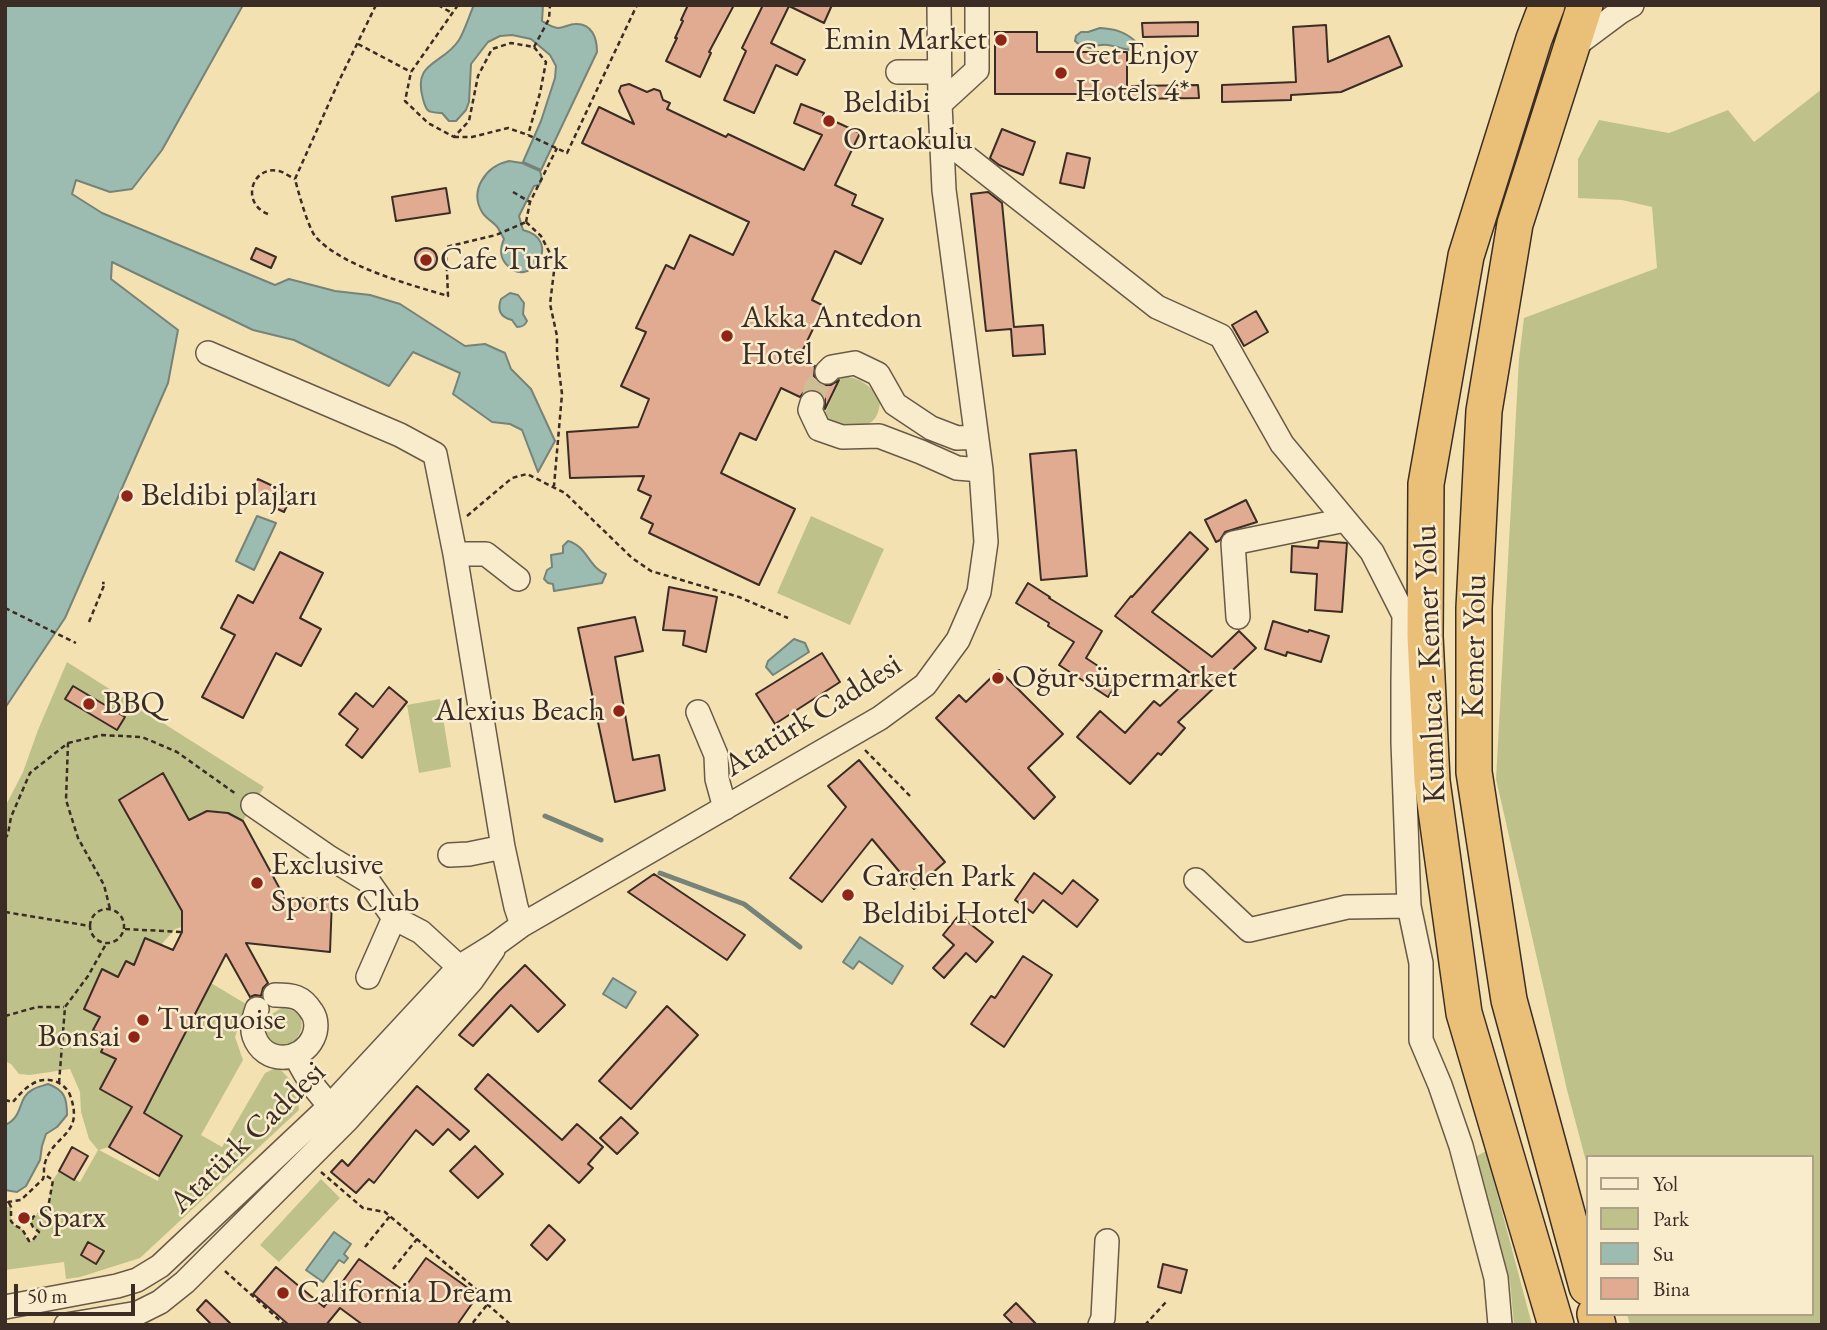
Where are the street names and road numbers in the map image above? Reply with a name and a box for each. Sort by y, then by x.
street label: Kumluca - Kemer Yolu [1407,524,1455,804]
street label: Kemer Yolu [1455,574,1495,718]
street label: Atatürk Caddesi [717,646,909,786]
street label: Atatürk Caddesi [162,1054,334,1222]

